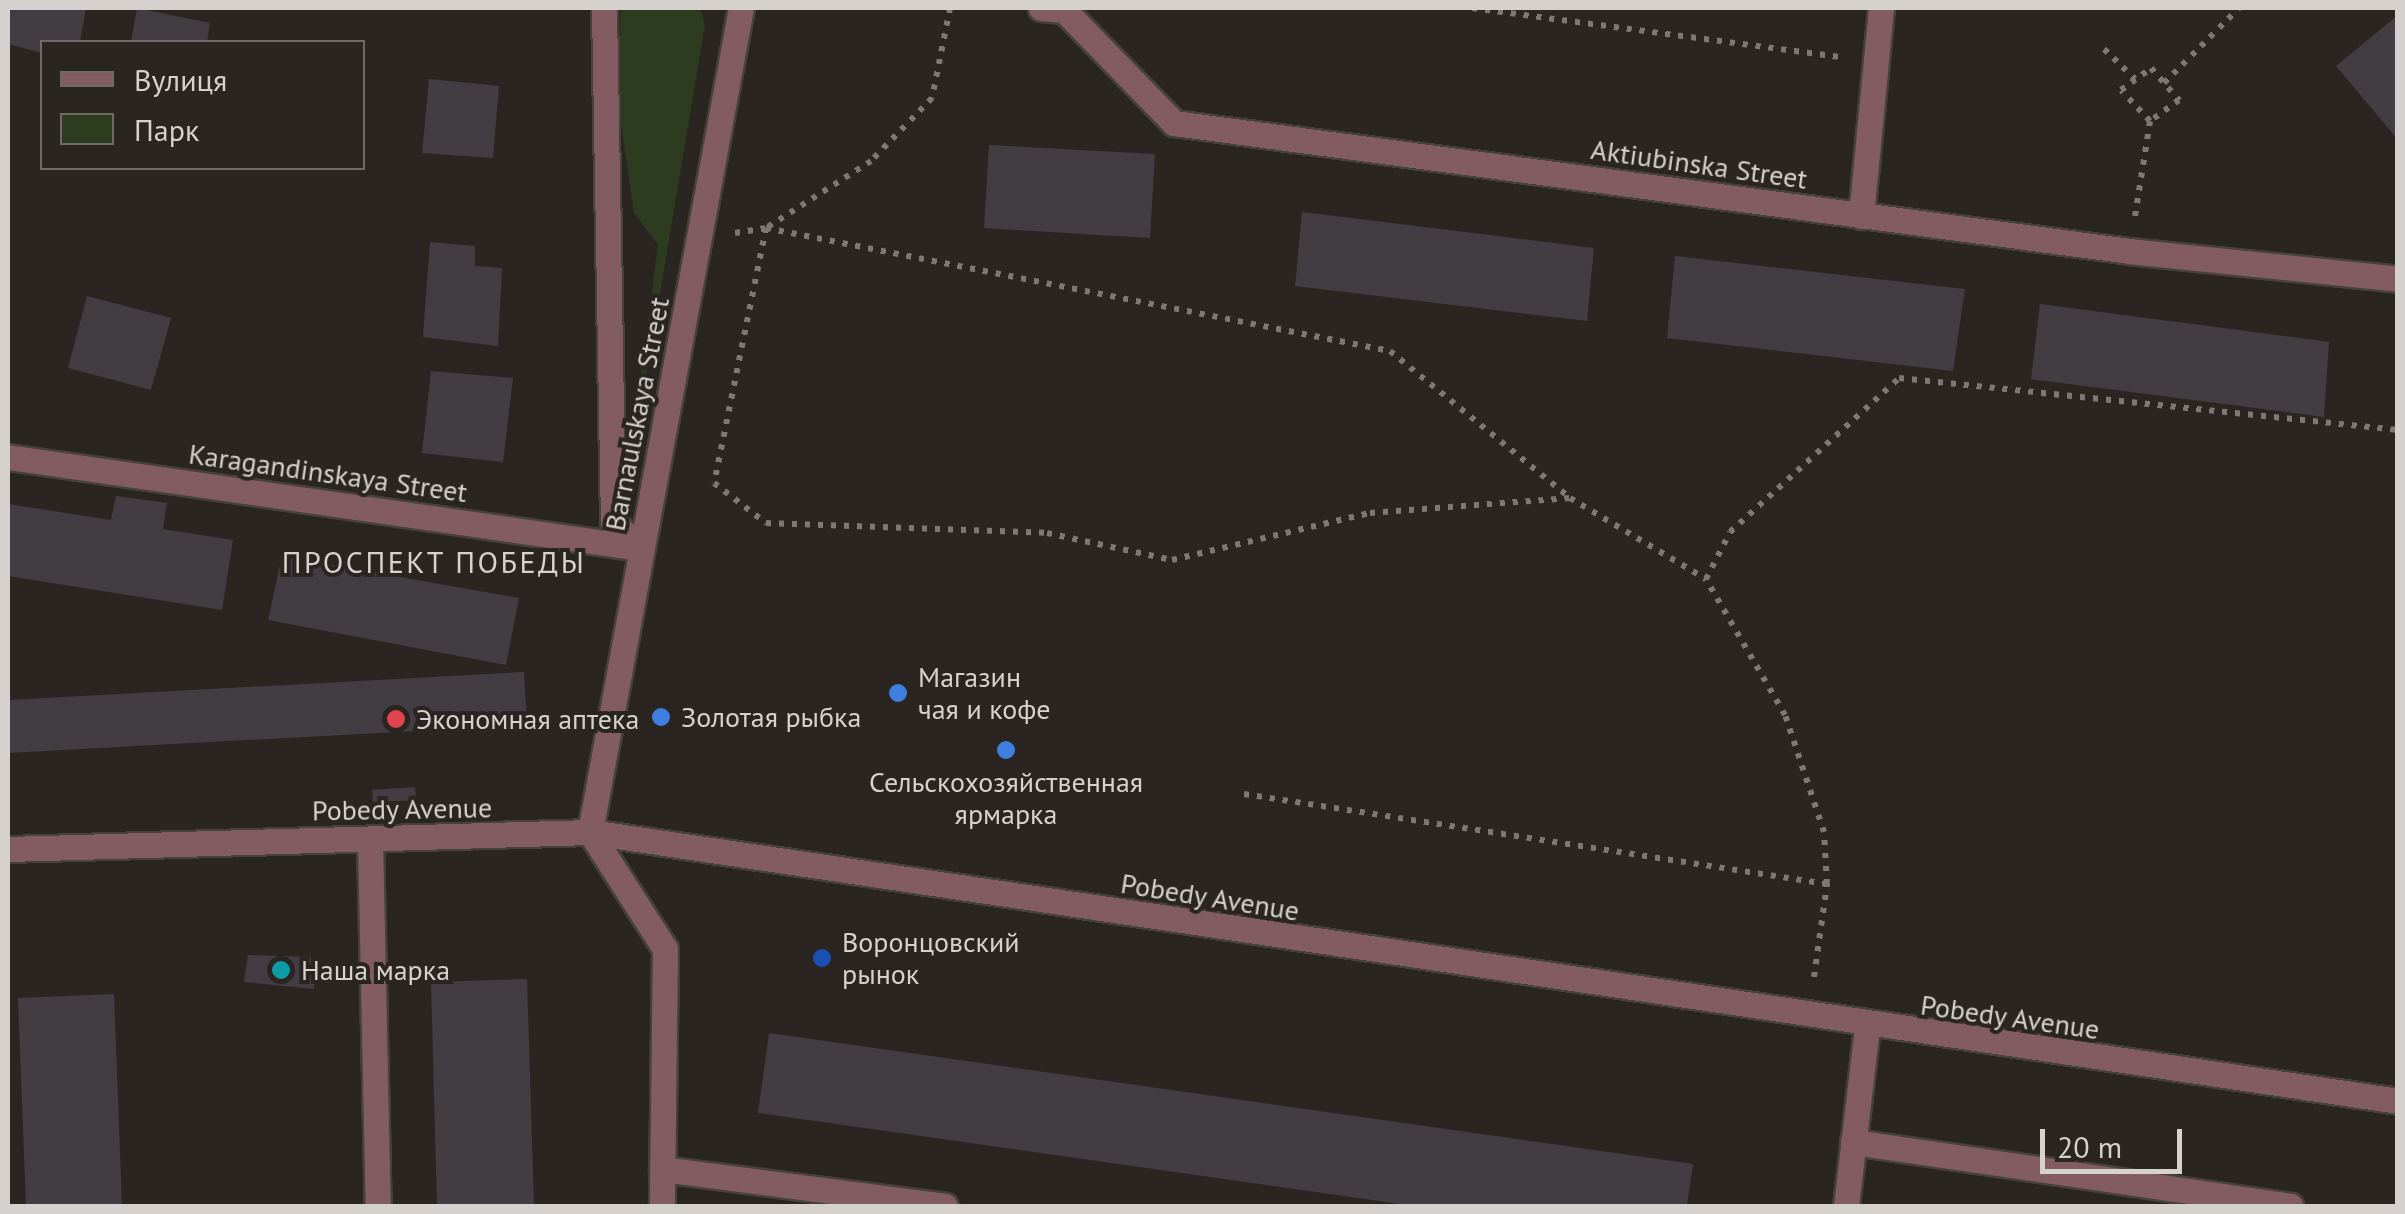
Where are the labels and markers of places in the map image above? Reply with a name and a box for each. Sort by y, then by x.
place label: Магазин чая и кофе [918,660,1050,726]
marker: Магазин чая и кофе [887,682,909,704]
place label: Золотая рыбка [681,700,861,734]
place label: Экономная аптека [416,702,639,736]
marker: Золотая рыбка [650,706,672,728]
marker: Экономная аптека [385,708,407,730]
marker: Сельскохозяйственная ярмарка [995,739,1017,761]
place label: Сельскохозяйственная ярмарка [869,765,1143,831]
place label: Воронцовский рынок [842,925,1020,991]
marker: Воронцовский рынок [811,947,833,969]
place label: Наша марка [301,953,450,987]
marker: Наша марка [270,959,292,981]

